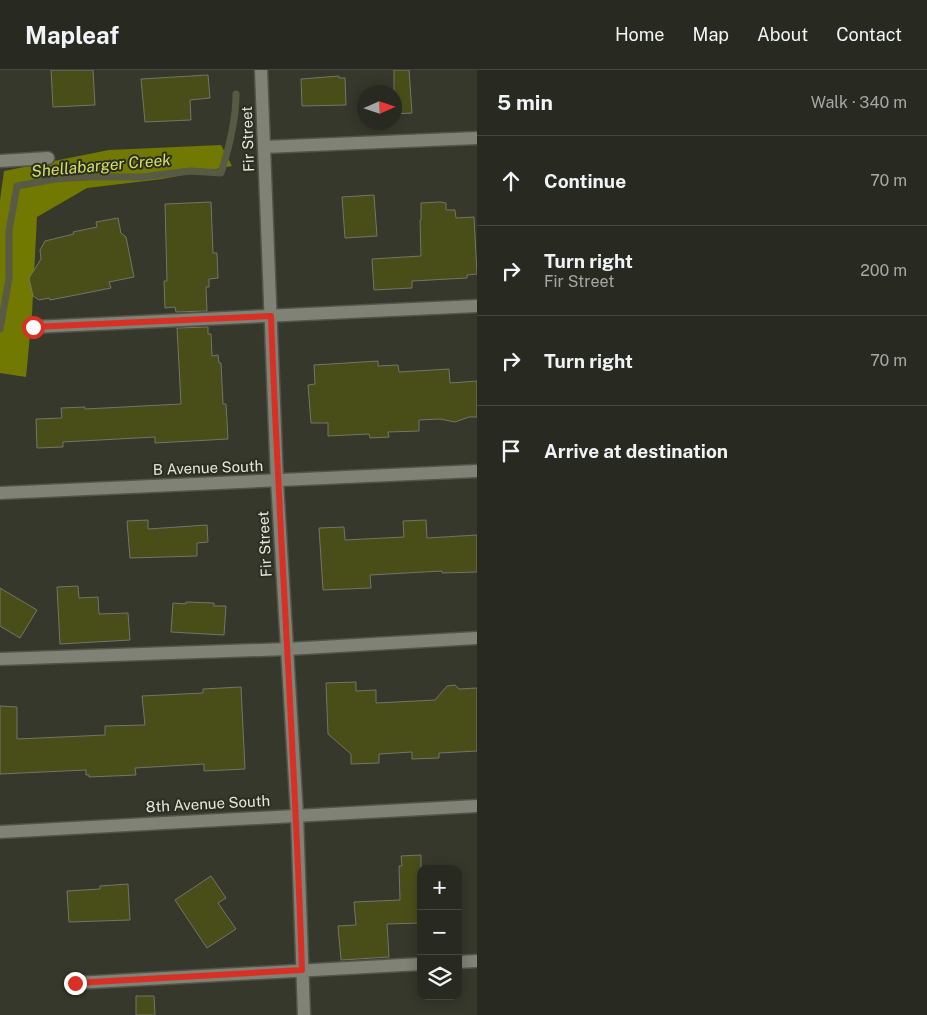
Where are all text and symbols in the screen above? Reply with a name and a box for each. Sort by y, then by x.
text: Mapleaf [25,21,119,49]
text: Home [615,24,665,45]
text: Map [693,24,729,45]
text: About [757,24,808,45]
text: Contact [836,24,902,45]
north arrow [357,85,402,130]
text: 5 min [497,90,553,115]
text: Walk · 340 m [811,93,907,112]
street label: Fir Street [238,106,257,172]
water label: Shellabarger Creek [31,150,172,181]
icon: ahead [497,167,525,195]
text: Continue [544,170,626,192]
text: 70 m [870,171,907,190]
text: Turn right [544,250,633,272]
icon: right [497,257,525,285]
text: 200 m [860,261,907,280]
text: Fir Street [544,272,614,291]
route start [22,316,45,339]
icon: right [497,347,525,375]
text: Turn right [544,350,633,372]
text: 70 m [870,351,907,370]
icon: arrive [497,437,525,465]
text: Arrive at destination [544,440,728,462]
street label: B Avenue South [152,457,263,478]
street label: Fir Street [254,510,275,577]
street label: 8th Avenue South [145,792,271,815]
map controls [417,865,462,1000]
button: + [417,865,462,910]
button: − [417,910,462,955]
button: layers [417,955,462,1000]
route end [64,972,87,995]

